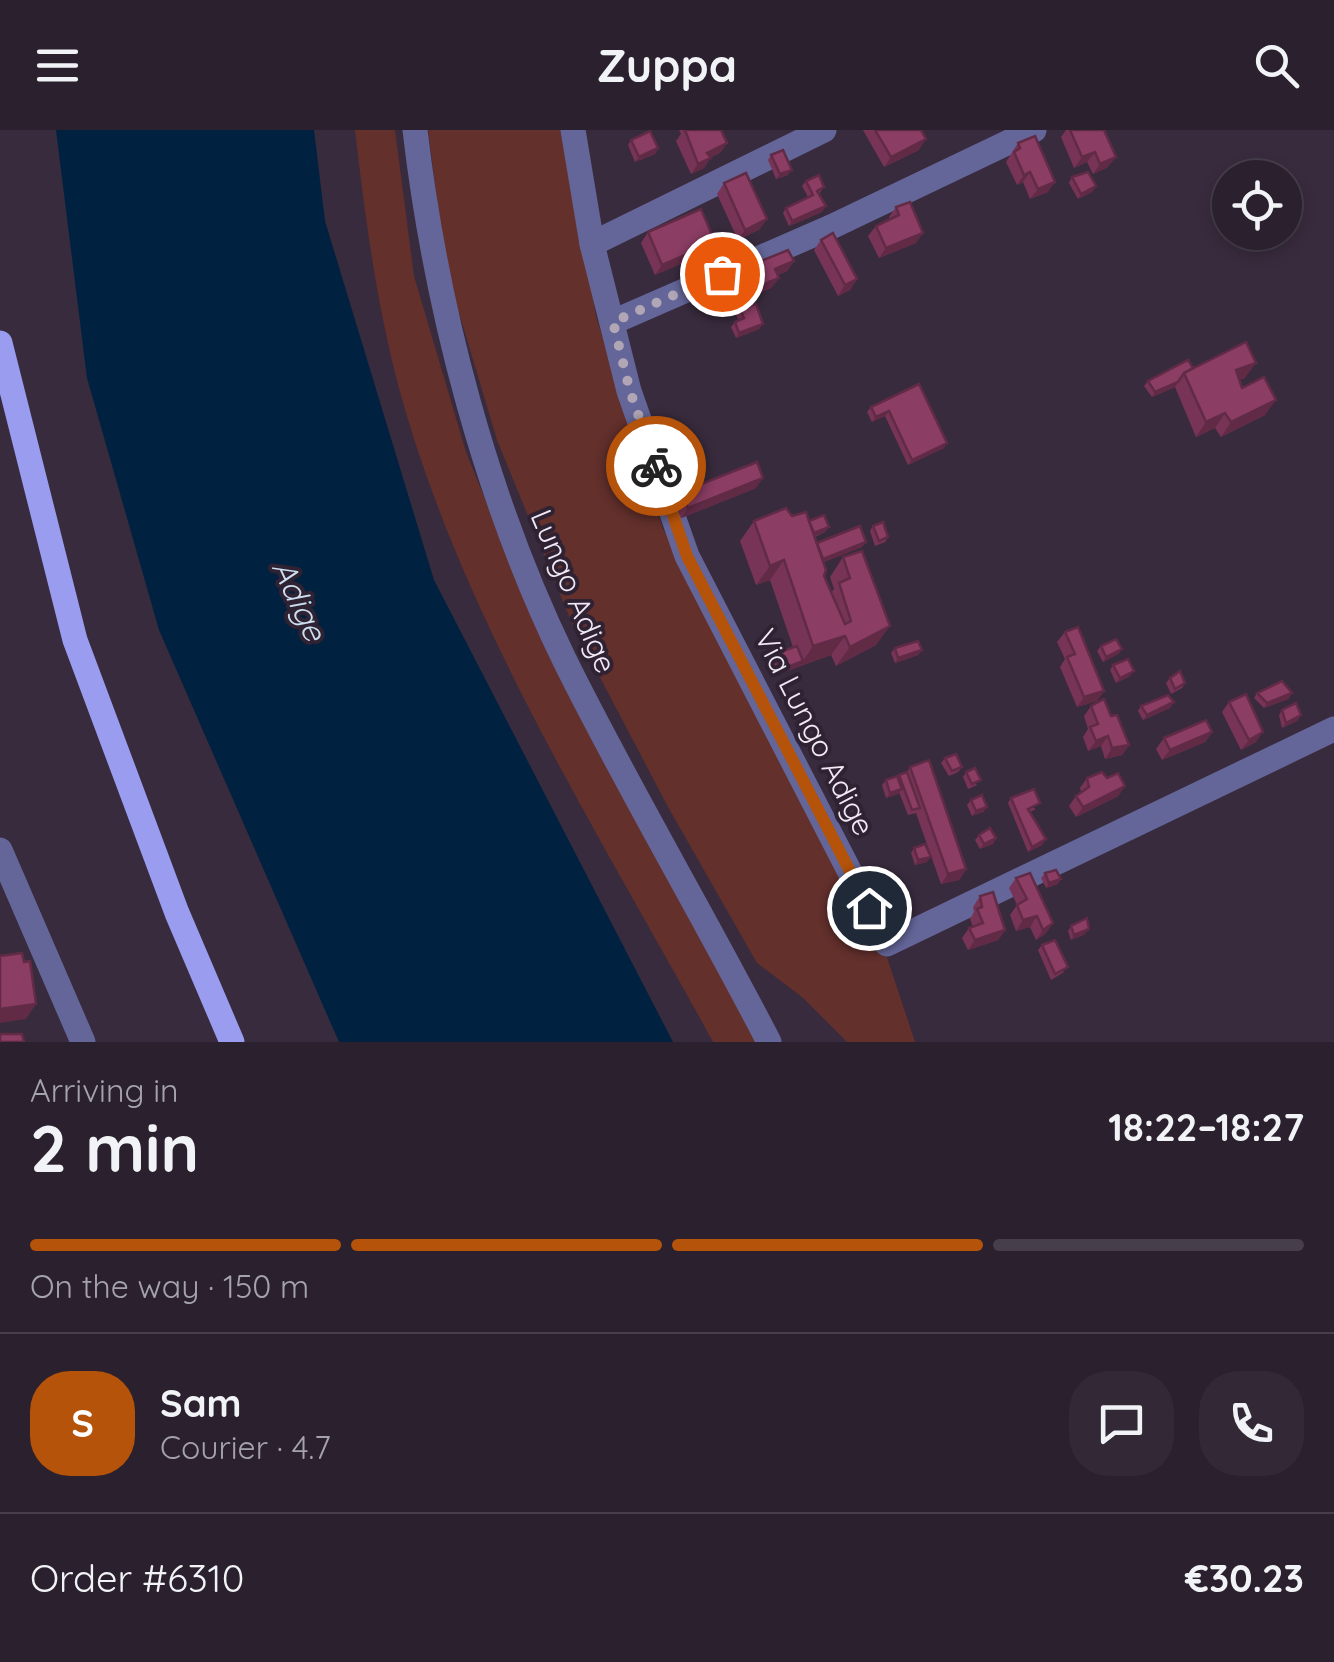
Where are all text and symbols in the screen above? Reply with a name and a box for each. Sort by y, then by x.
text: Zuppa [597,37,737,93]
icon: menu [30,38,85,93]
icon: search [1249,38,1304,93]
map controls [1212,160,1302,250]
button: locate [1212,160,1302,250]
pin [680,232,765,317]
icon: bag [695,247,750,302]
courier [606,416,706,516]
icon: bike [629,439,684,494]
street label: Lungo Adige [523,504,625,678]
water label: Adige [264,553,337,648]
street label: Via Lungo Adige [747,622,883,842]
pin [827,866,912,951]
icon: home [842,881,897,936]
text: Arriving in [30,1070,179,1110]
text: 18:22–18:27 [1108,1103,1304,1151]
text: 2 min [30,1107,199,1188]
text: On the way · 150 m [30,1266,309,1306]
button: chat [1069,1371,1174,1476]
button: phone [1199,1371,1304,1476]
text: Sam [160,1379,242,1427]
text: S [71,1399,94,1447]
text: Courier · 4.7 [160,1427,331,1467]
text: Order #6310 [30,1554,244,1602]
text: €30.23 [1185,1554,1304,1602]

